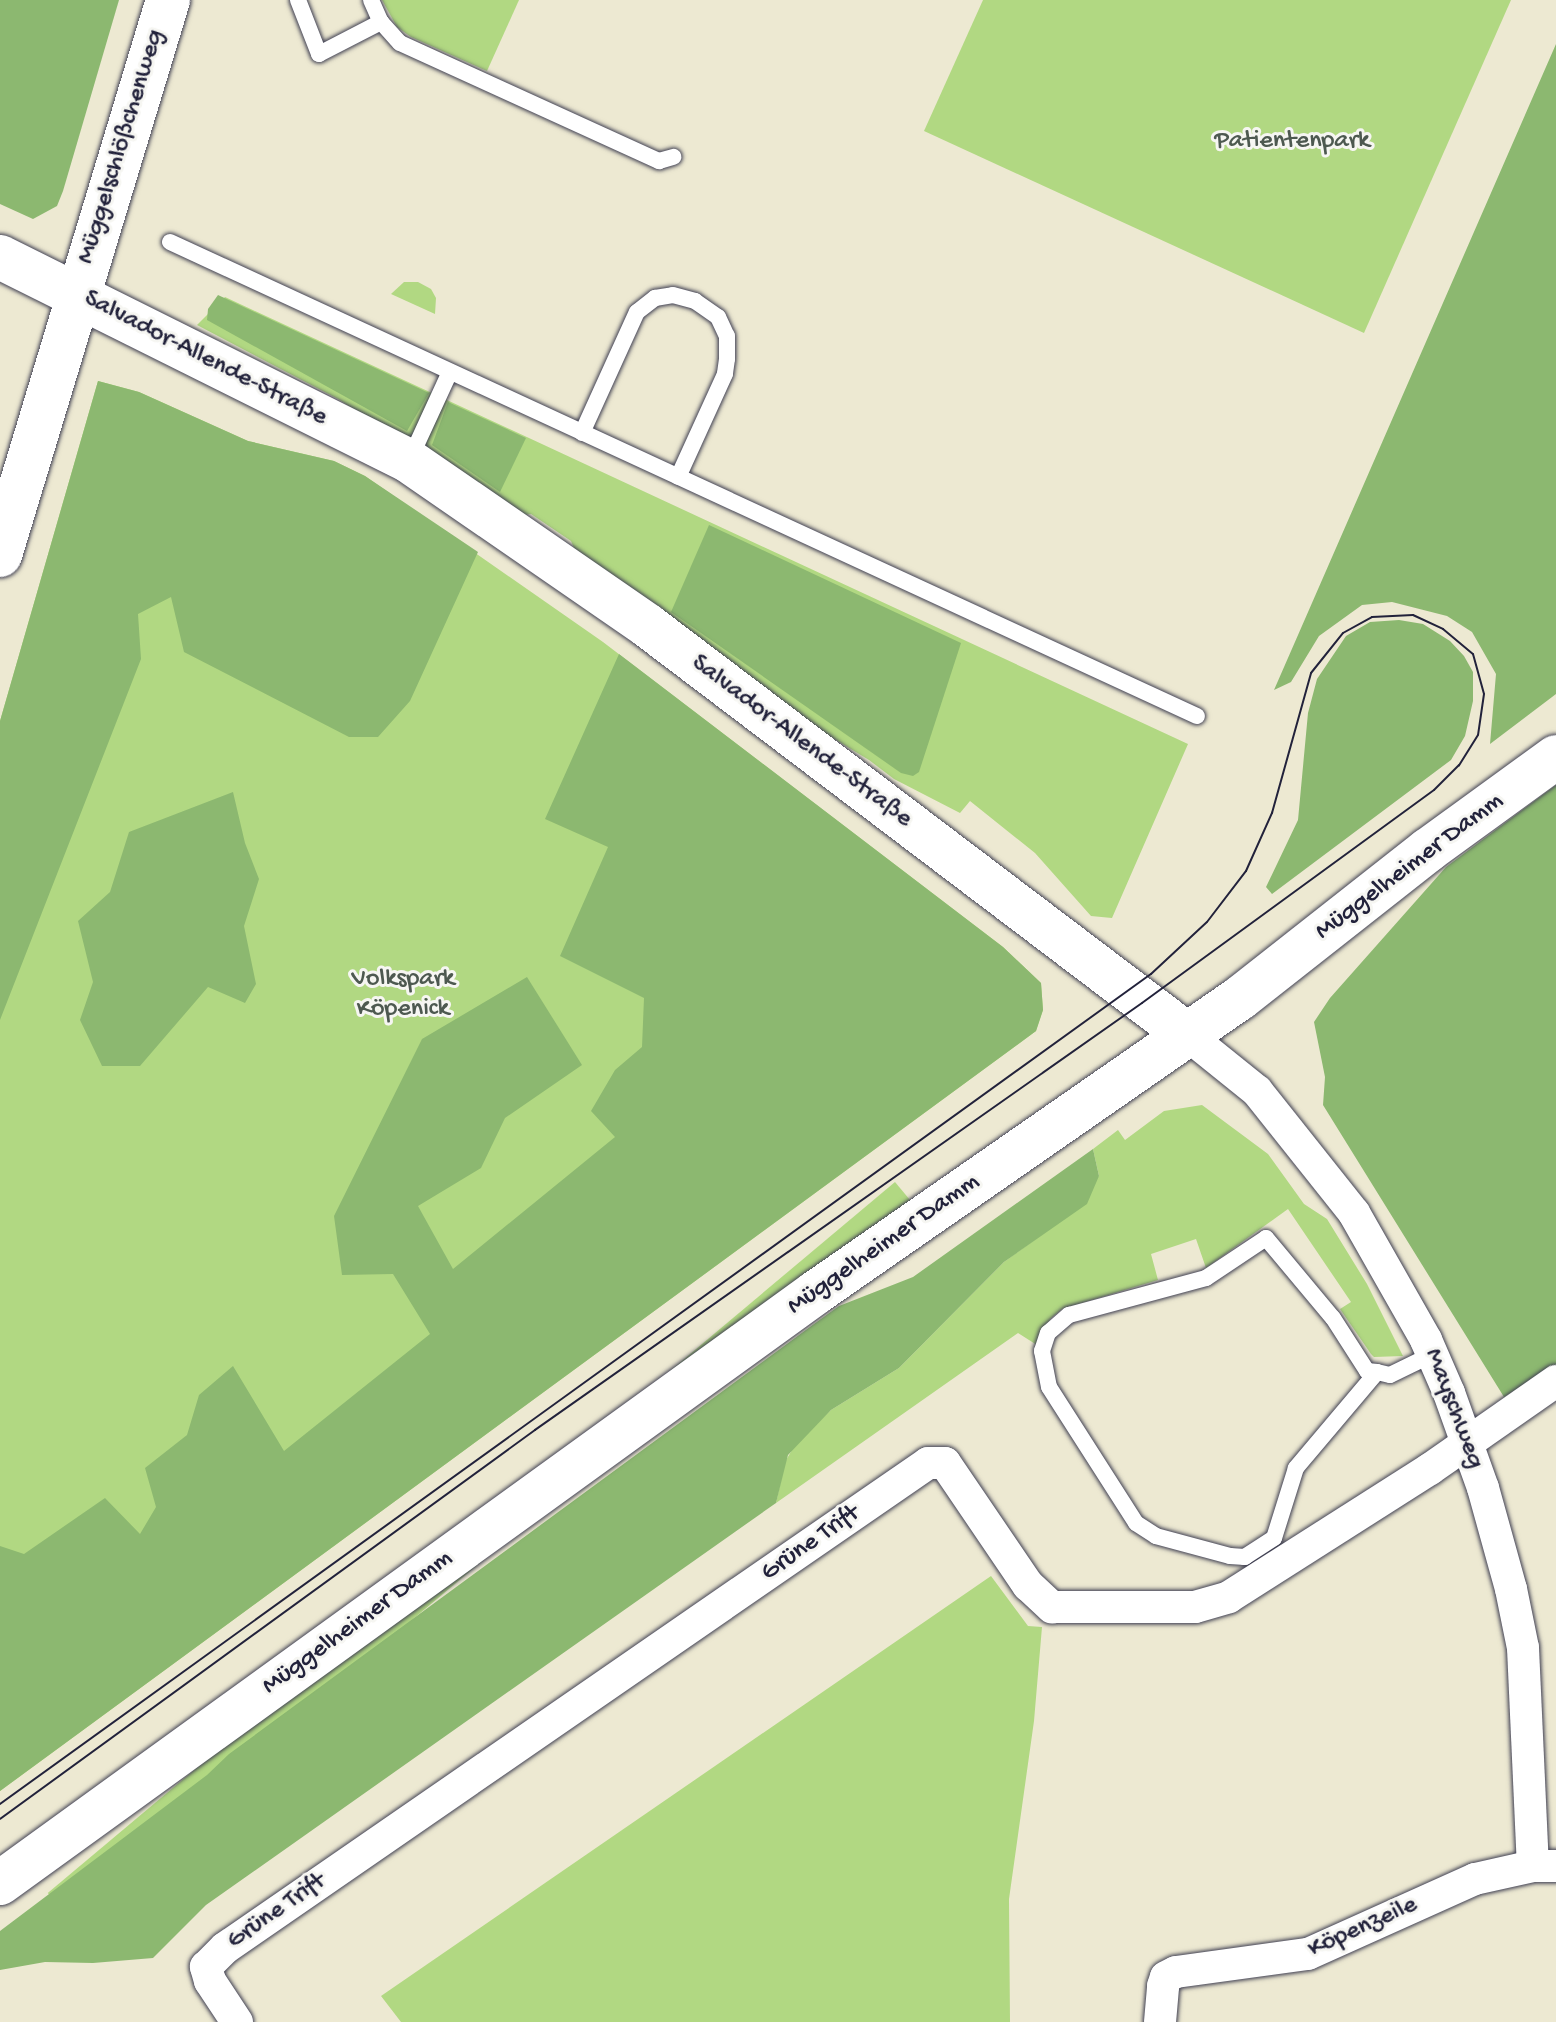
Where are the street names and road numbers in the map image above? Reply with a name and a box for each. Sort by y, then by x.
street label: Müggelschlößchenweg [72,26,172,268]
street label: Salvador-Allende-Straße [78,284,332,434]
street label: Salvador-Allende-Straße [684,649,918,835]
street label: Müggelheimer Damm [1310,786,1510,948]
street label: Müggelheimer Damm [782,1167,986,1323]
street label: Mayschweg [1416,1345,1490,1473]
street label: Grüne Trift [756,1499,866,1589]
street label: Müggelheimer Damm [257,1544,459,1702]
street label: Grüne Trift [222,1867,332,1957]
street label: Köpenzeile [1304,1890,1422,1966]

